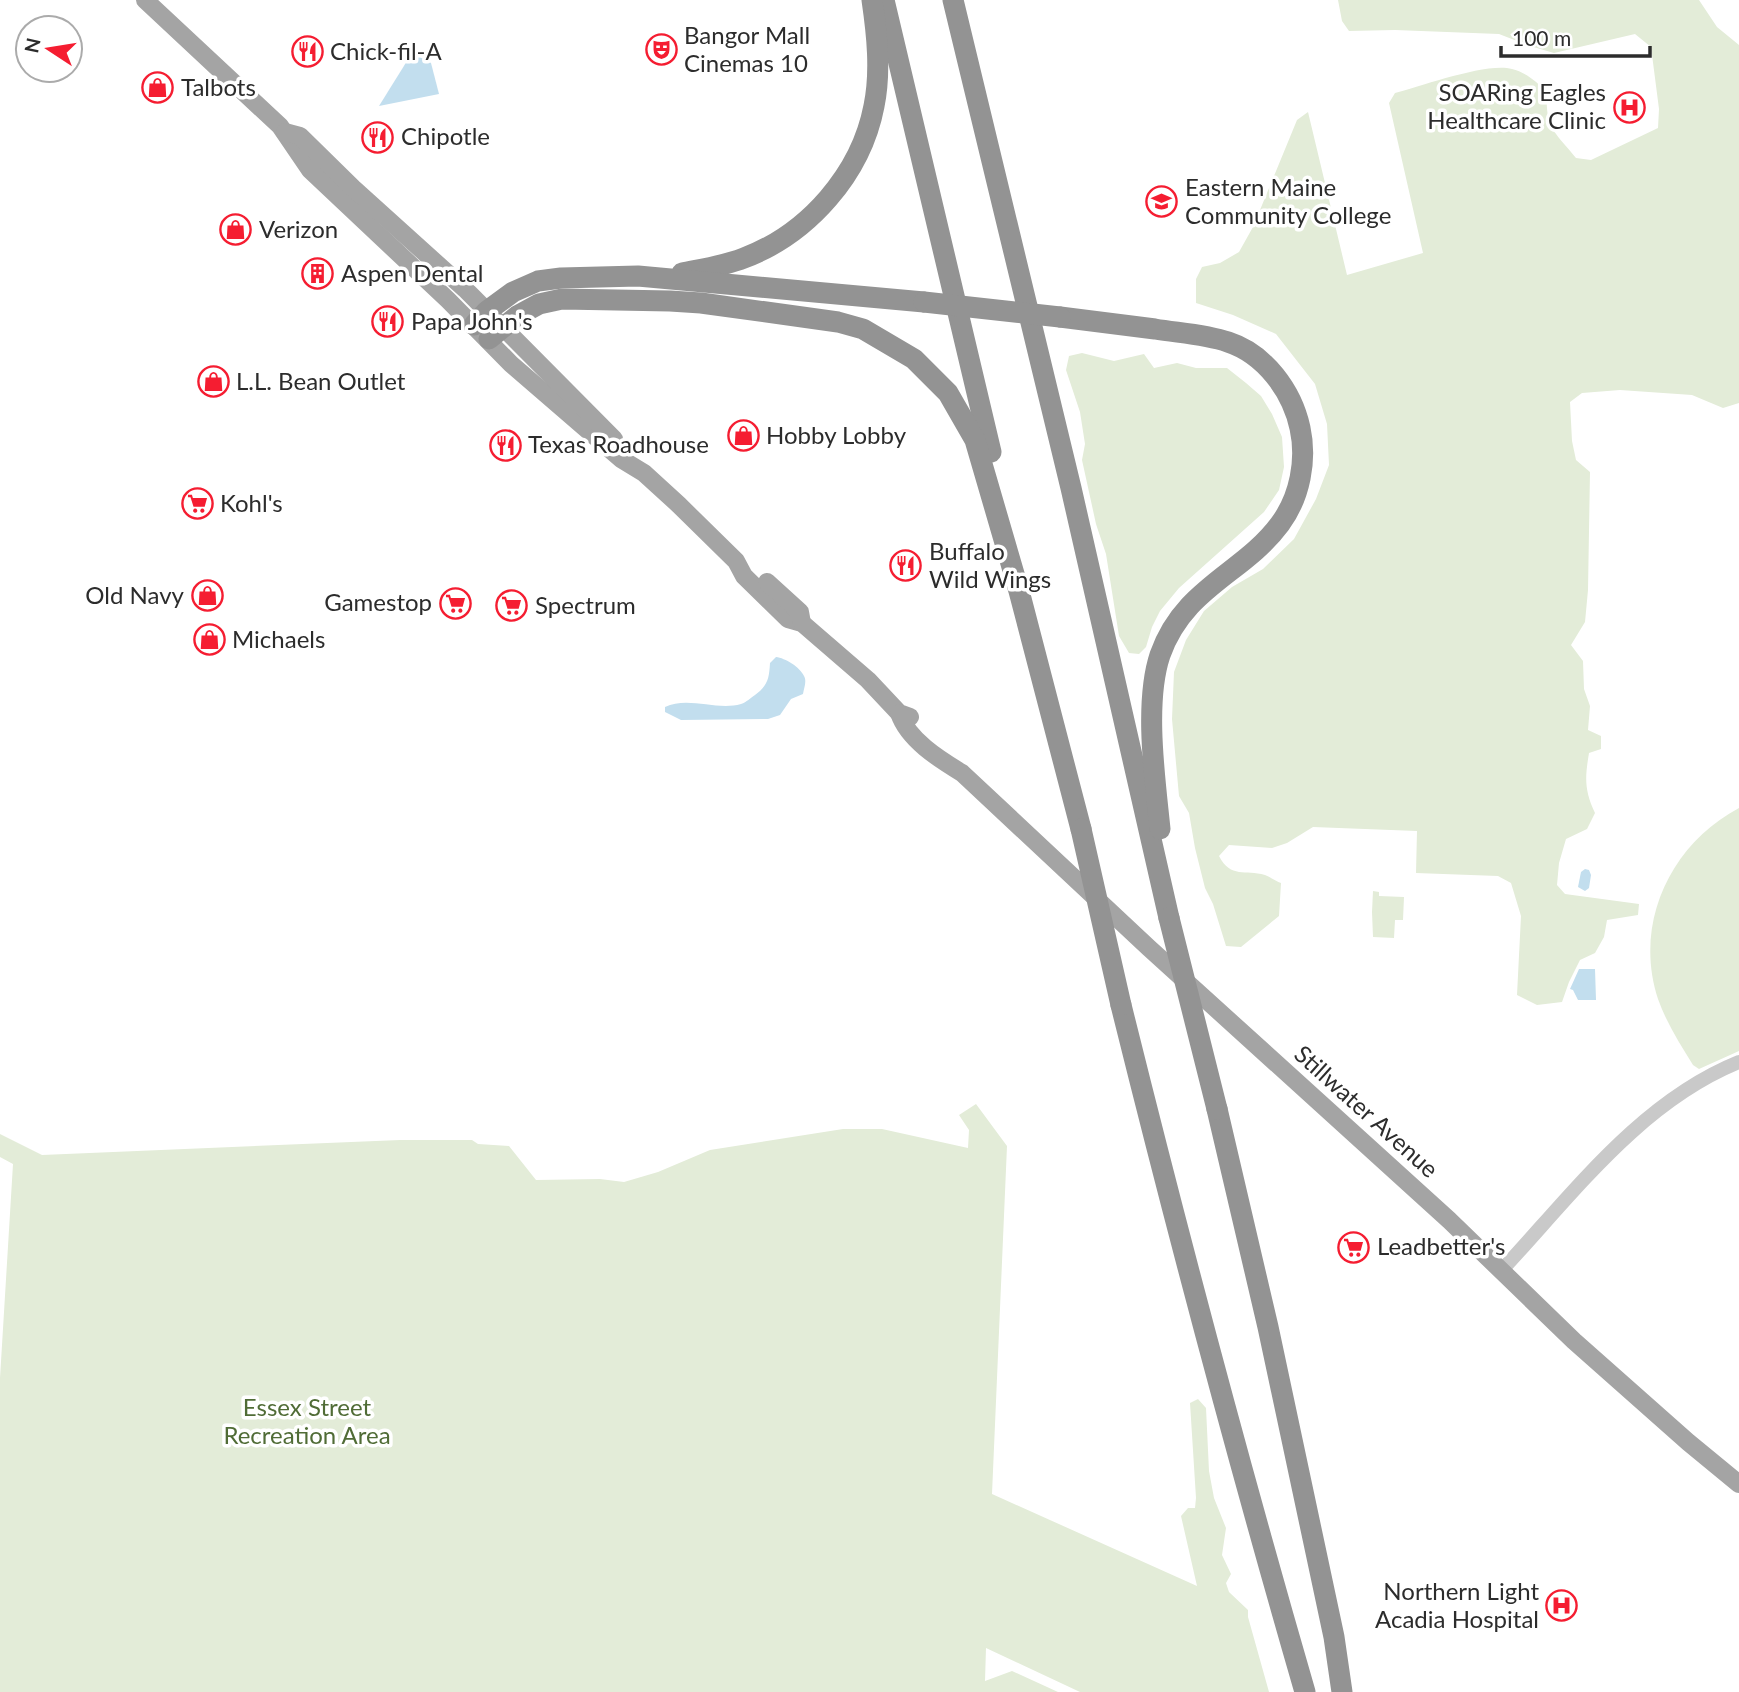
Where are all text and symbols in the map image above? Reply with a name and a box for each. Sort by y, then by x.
north arrow [14,14,84,84]
scale bar [1501,14,1650,58]
place label: Bangor Mall Cinemas 10 [684,20,810,77]
text: 100 m [1512,25,1571,50]
theatre icon: Bangor Mall Cinemas 10 [644,33,678,67]
restaurant icon: Chick-fil-A [290,35,324,69]
text: N [19,36,45,55]
place label: Chick-fil-A [330,36,443,65]
shop icon: Talbots [141,71,175,105]
place label: Talbots [181,72,256,101]
place label: SOARing Eagles Healthcare Clinic [1427,77,1606,134]
hospital icon: SOARing Eagles Healthcare Clinic [1612,90,1646,124]
restaurant icon: Chipotle [361,120,395,154]
place label: Chipotle [401,121,490,150]
place label: Eastern Maine Community College [1185,172,1391,229]
school or university icon: Eastern Maine Community College [1145,185,1179,219]
shop icon: Verizon [219,213,253,247]
place label: Verizon [259,214,338,243]
building icon: Aspen Dental [301,257,335,291]
place label: Aspen Dental [341,258,483,287]
restaurant icon: Papa John's [371,305,405,339]
place label: Papa John's [411,306,533,335]
shop icon: L.L. Bean Outlet [196,365,230,399]
place label: L.L. Bean Outlet [236,366,406,395]
shop icon: Hobby Lobby [726,419,760,453]
place label: Hobby Lobby [766,420,907,449]
restaurant icon: Texas Roadhouse [488,428,522,462]
place label: Texas Roadhouse [528,429,709,458]
supermarket icon: Kohl's [180,487,214,521]
place label: Kohl's [220,488,283,517]
place label: Buffalo Wild Wings [929,536,1051,593]
restaurant icon: Buffalo Wild Wings [889,549,923,583]
shop icon: Old Navy [190,579,224,613]
place label: Old Navy [85,580,185,609]
supermarket icon: Gamestop [438,586,472,620]
place label: Gamestop [324,587,432,616]
supermarket icon: Spectrum [495,589,529,623]
place label: Spectrum [535,590,636,619]
shop icon: Michaels [192,623,226,657]
place label: Michaels [232,624,325,653]
street label: Stillwater Avenue [1289,1039,1445,1183]
supermarket icon: Leadbetter's [1337,1230,1371,1264]
place label: Leadbetter's [1377,1231,1505,1260]
park label: Essex Street Recreation Area [223,1392,391,1449]
place label: Northern Light Acadia Hospital [1375,1576,1539,1633]
hospital icon: Northern Light Acadia Hospital [1545,1589,1579,1623]

